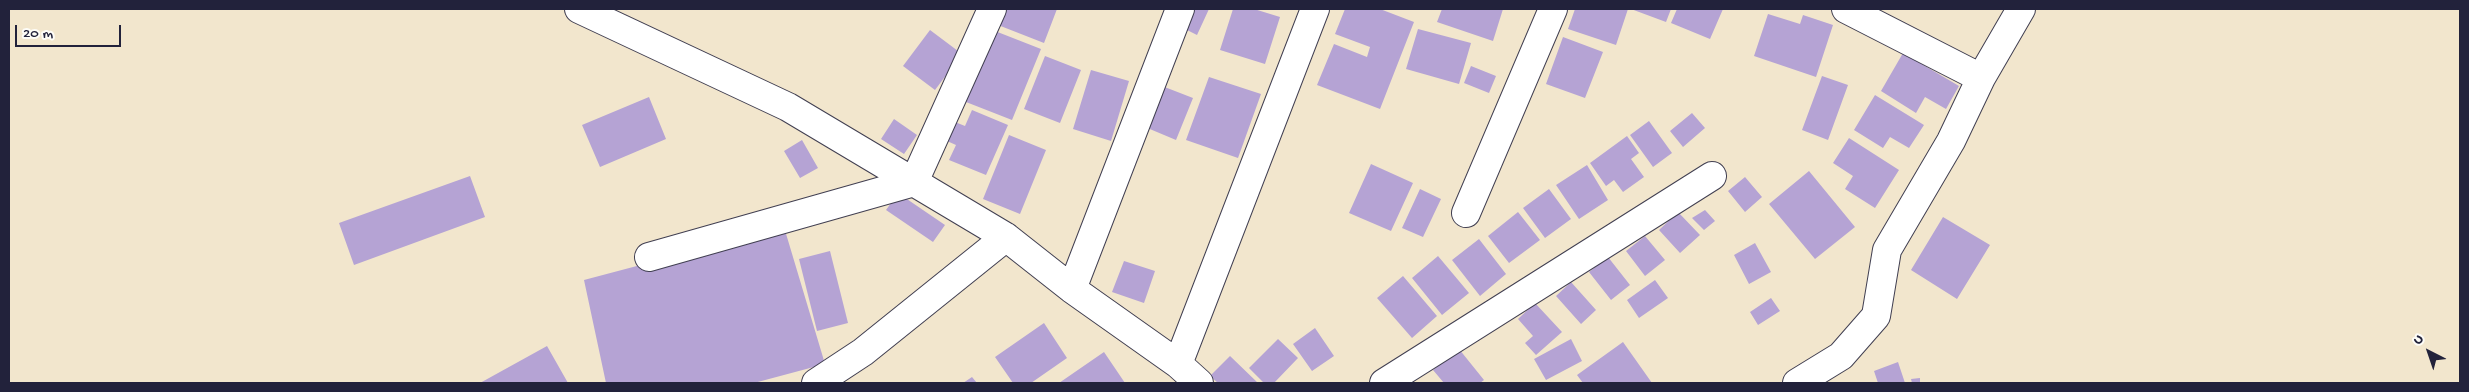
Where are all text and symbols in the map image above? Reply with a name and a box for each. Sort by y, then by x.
scale bar [18,15,124,47]
text: 20 m [23,25,53,43]
north arrow [2404,327,2454,377]
text: U [2410,331,2427,349]

